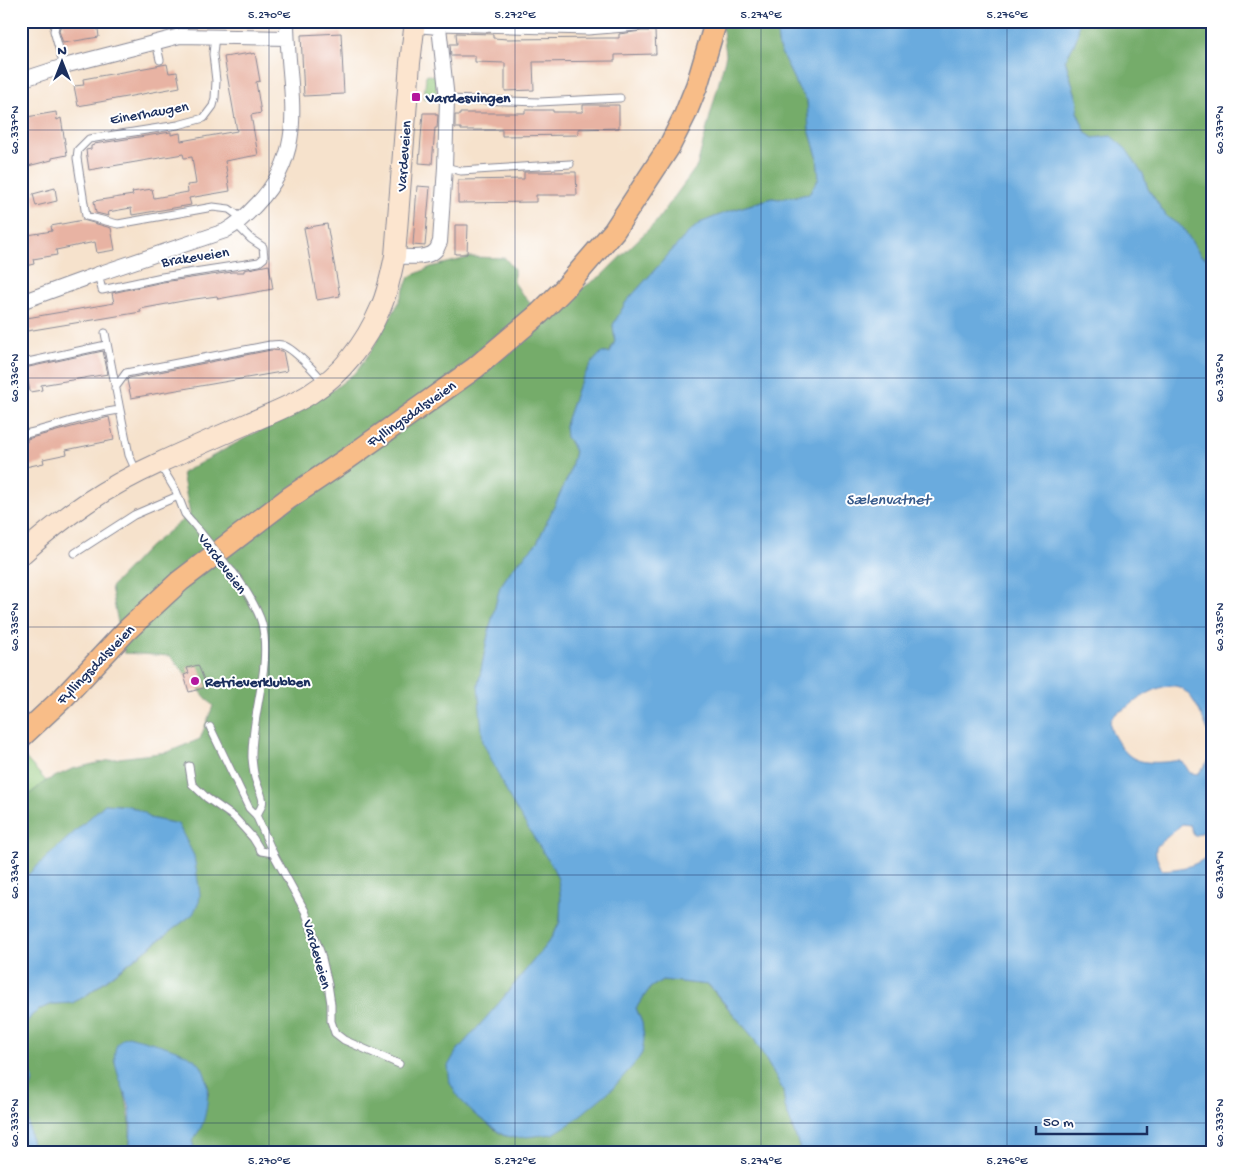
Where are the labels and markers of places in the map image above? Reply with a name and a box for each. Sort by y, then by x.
place label: Vardesvingen [425,90,511,108]
marker: Vardesvingen [410,91,422,103]
place label: Retrieverklubben [204,674,311,692]
marker: Retrieverklubben [189,675,201,687]

